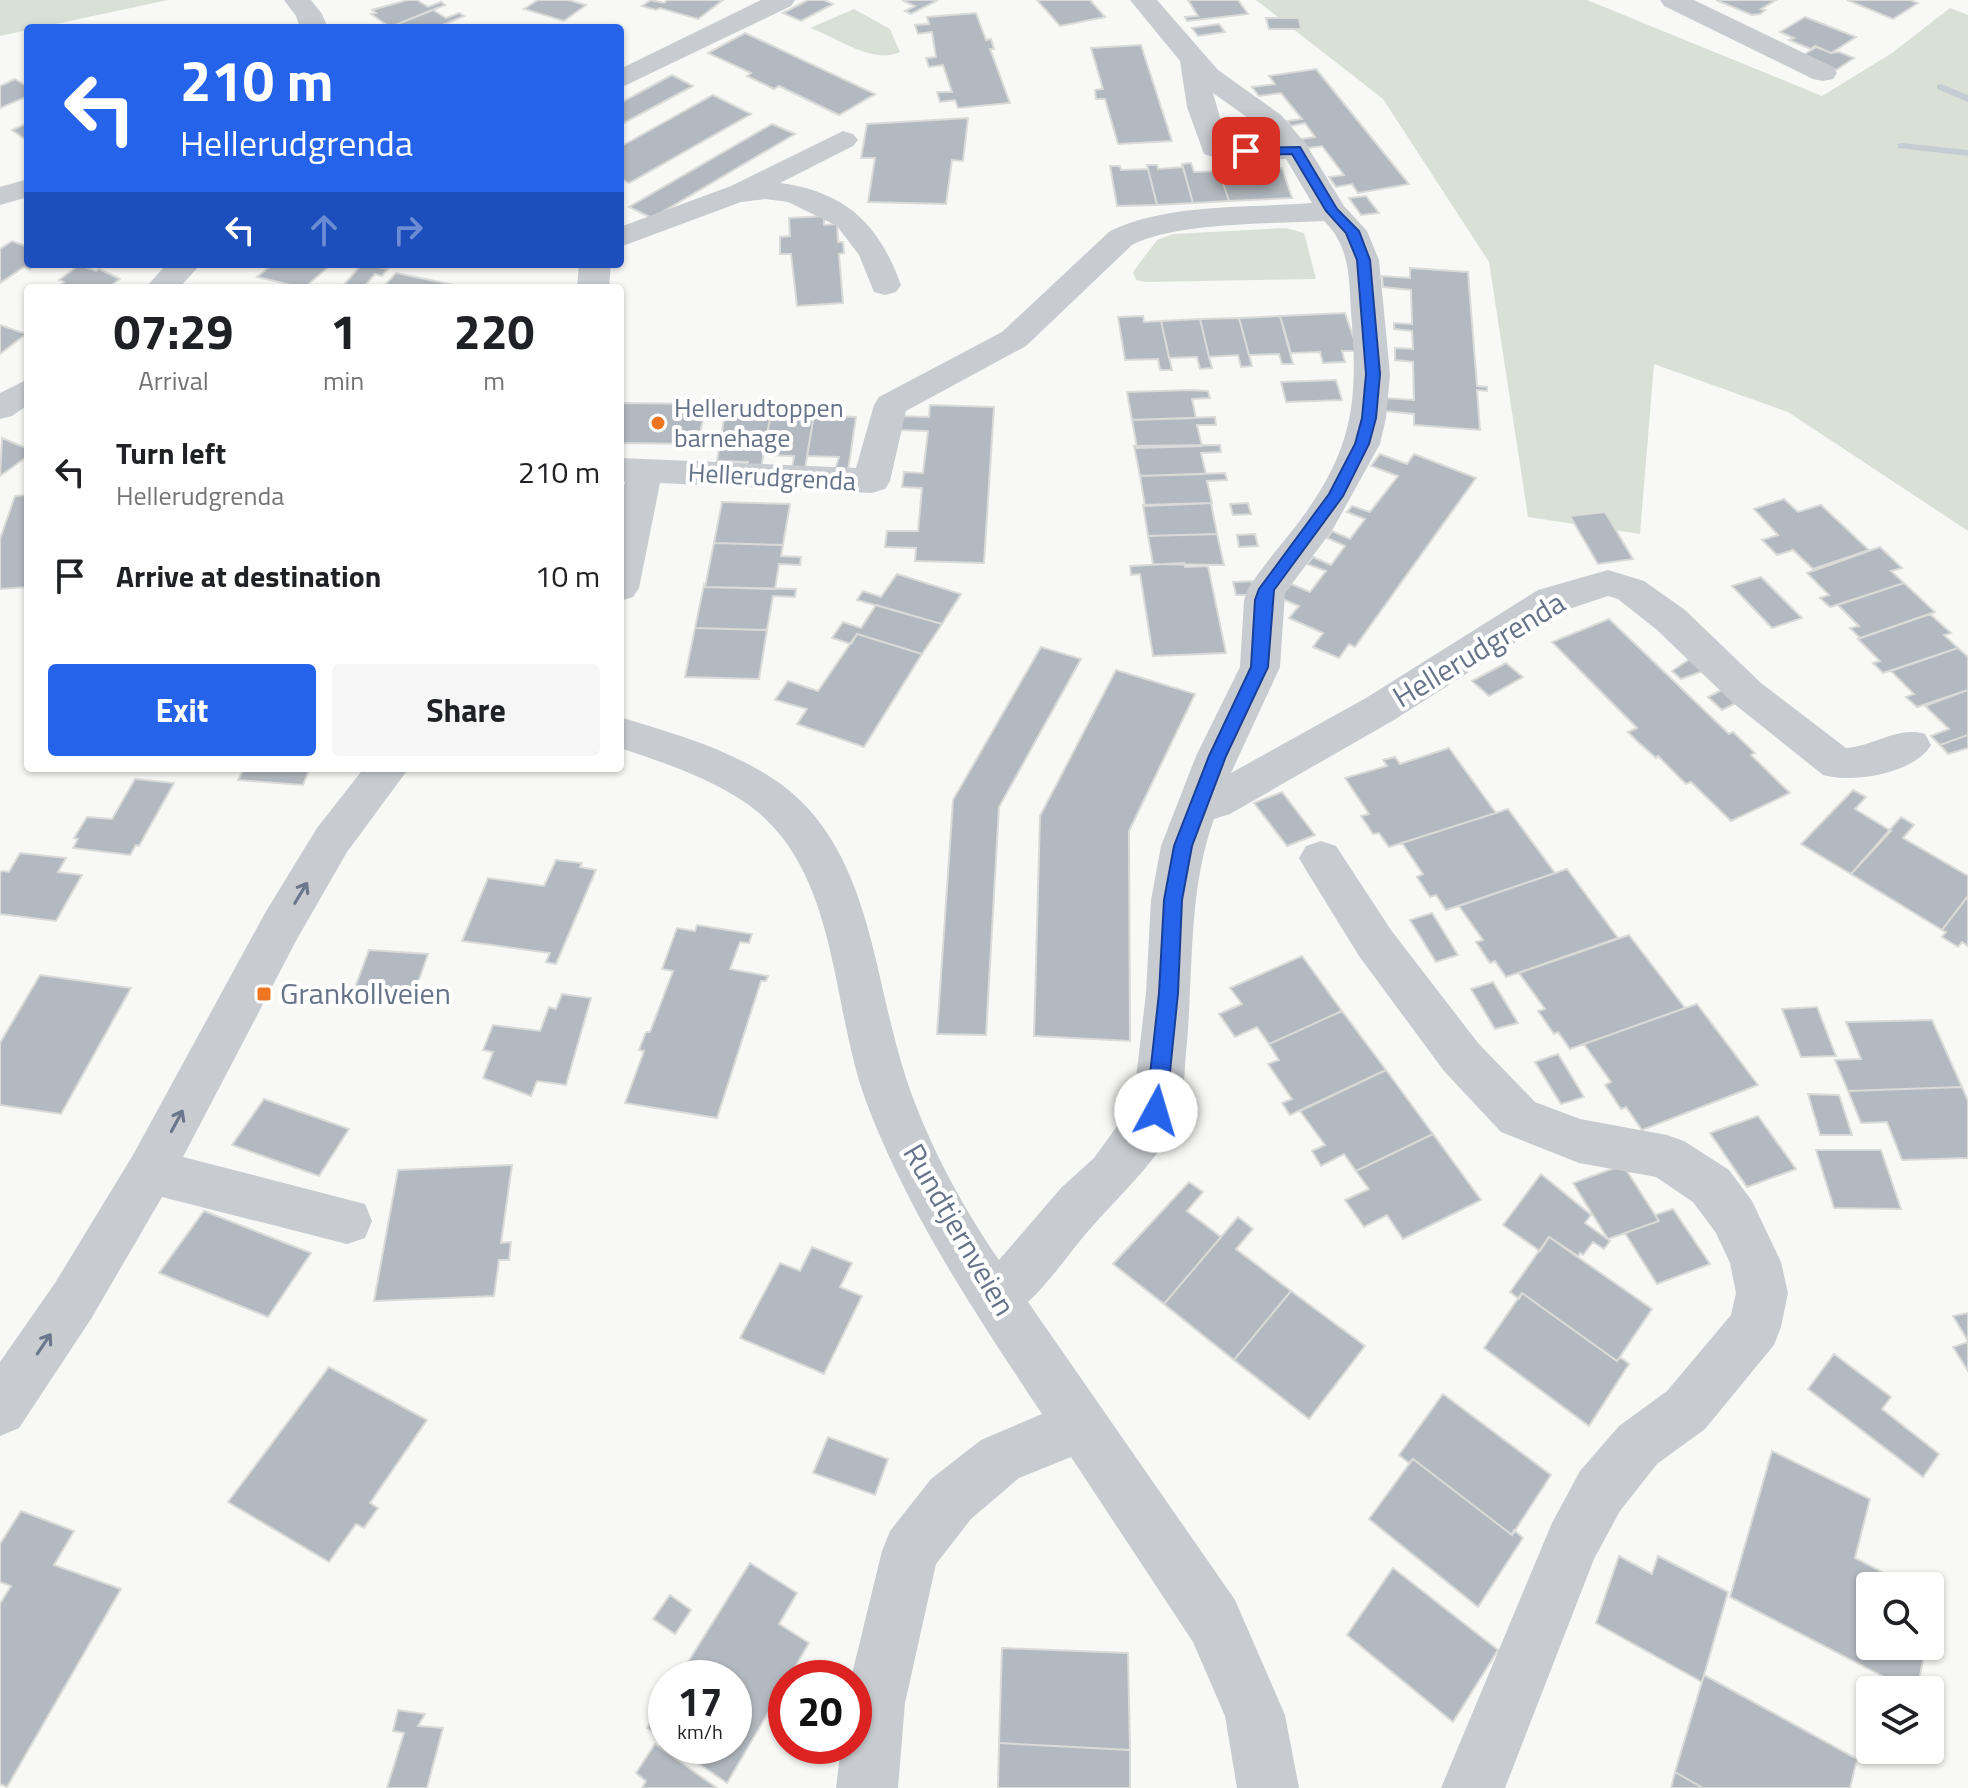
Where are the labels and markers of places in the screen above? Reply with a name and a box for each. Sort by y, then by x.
pin [1212,117,1280,185]
place label: Hellerudtoppen barnehage [674,388,844,457]
marker: Hellerudtoppen barnehage [649,414,667,432]
place label: Grankollveien [280,970,451,1016]
marker: Grankollveien [255,985,273,1003]

